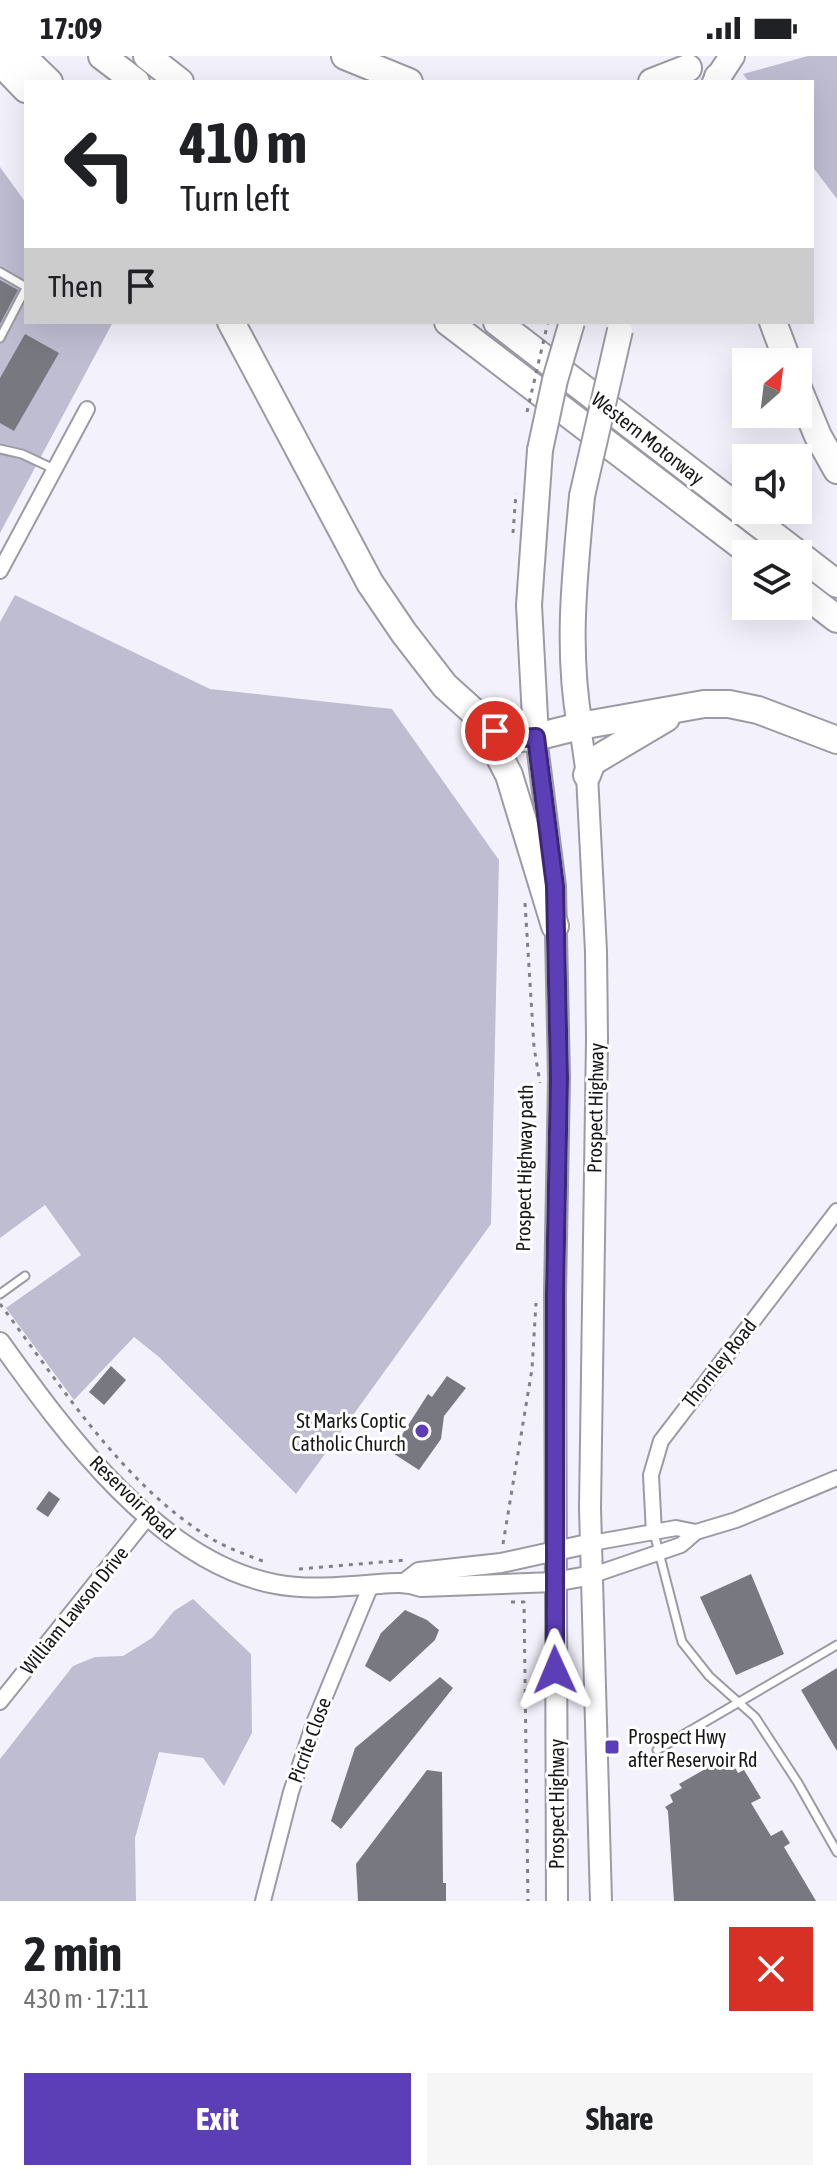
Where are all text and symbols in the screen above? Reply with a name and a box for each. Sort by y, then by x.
text: 17:09 [40,11,102,45]
text: 410 m [180,111,307,175]
icon: left [48,112,152,216]
text: Turn left [180,177,290,219]
icon: arrive [119,264,163,308]
text: Then [48,269,103,303]
north arrow [732,348,812,428]
map controls [732,348,812,620]
street label: Western Motorway [587,387,709,489]
button: sound [732,444,812,524]
button: layers [732,540,812,620]
pin [461,697,529,765]
icon: arrive [473,709,517,753]
street label: Prospect Highway [582,1043,608,1173]
street label: Prospect Highway path [511,1084,537,1252]
street label: Thornley Road [677,1314,761,1412]
place label: St Marks Coptic Catholic Church [291,1409,407,1455]
marker: St Marks Coptic Catholic Church [413,1422,431,1440]
street label: Reservoir Road [85,1451,181,1543]
street label: William Lawson Drive [16,1542,132,1678]
position arrow [513,1628,597,1712]
street label: Picrite Close [283,1694,335,1786]
place label: Prospect Hwy after Reservoir Rd [628,1725,757,1771]
marker: Prospect Hwy after Reservoir Rd [603,1738,621,1756]
street label: Prospect Highway [545,1739,568,1869]
text: 2 min [24,1926,122,1981]
button: close [729,1927,813,2011]
text: 430 m · 17:11 [24,1984,149,2014]
button: Exit [24,2073,411,2165]
button: Share [427,2073,813,2165]

